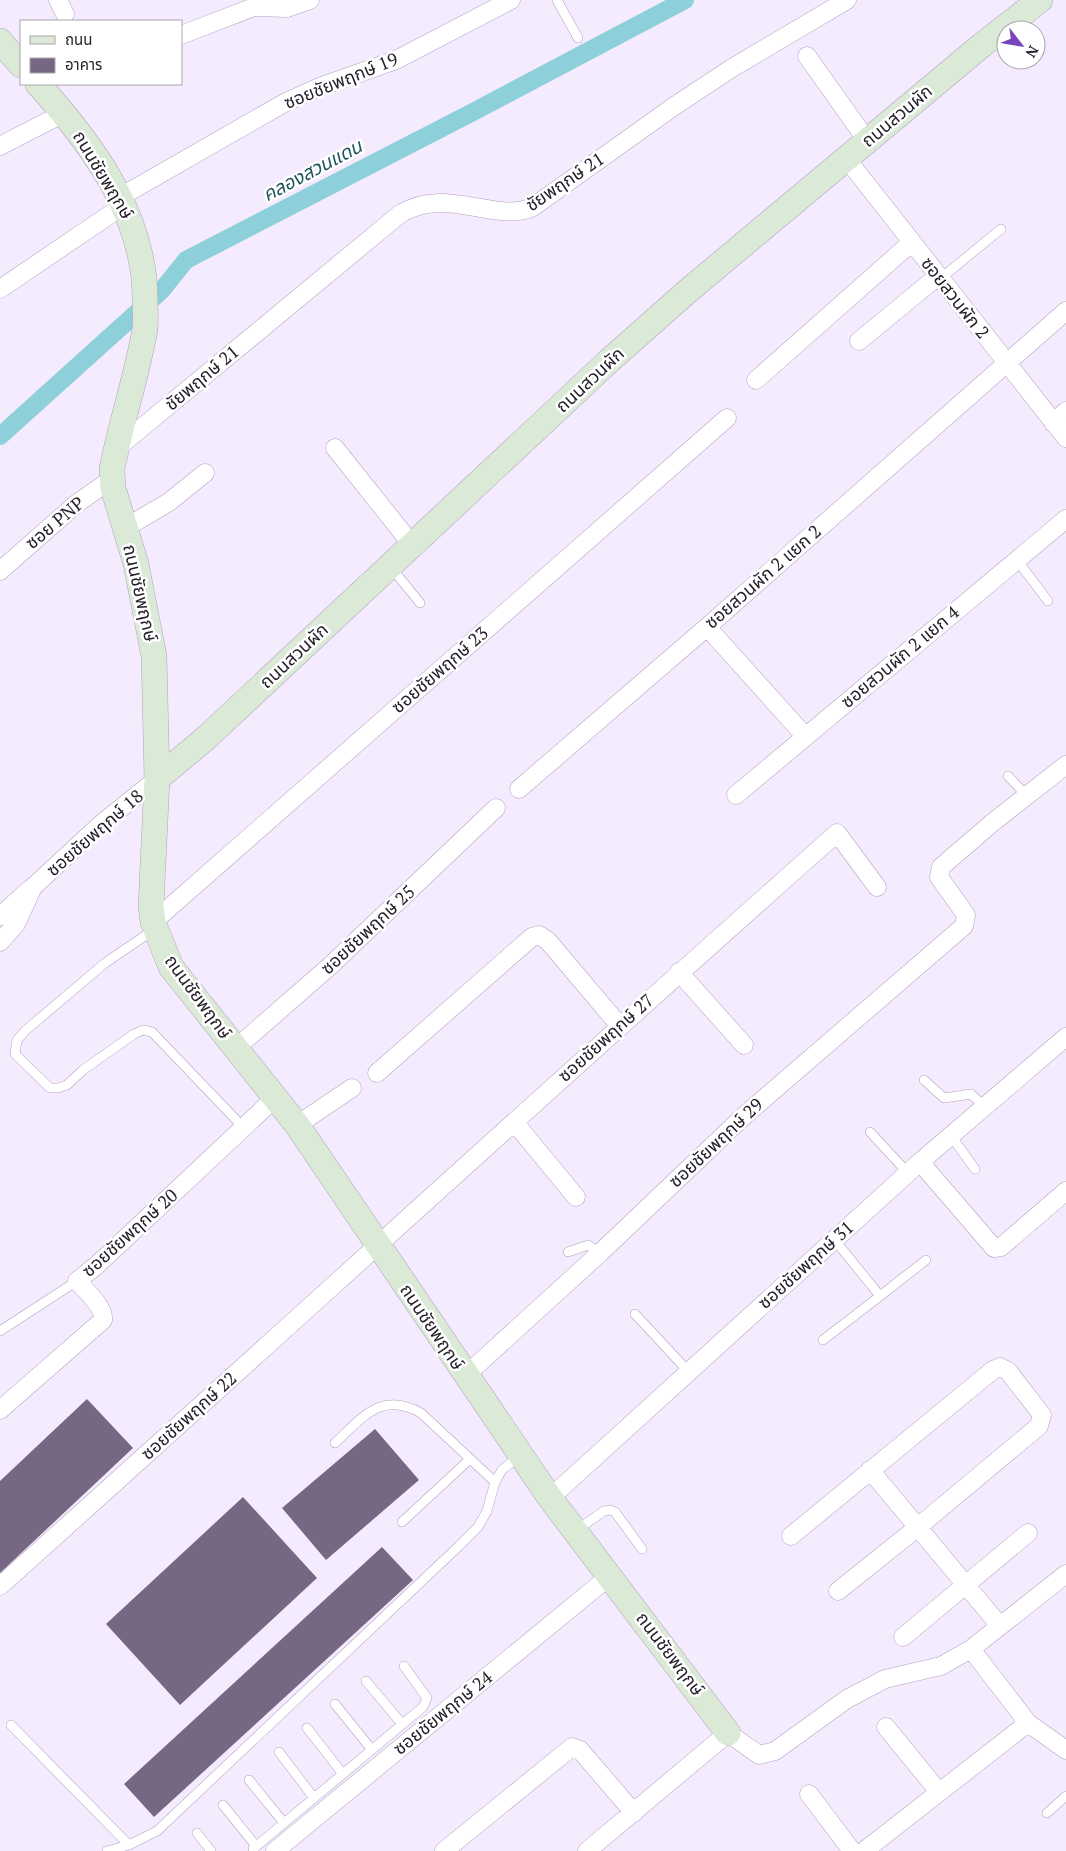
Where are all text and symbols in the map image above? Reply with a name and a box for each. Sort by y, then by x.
legend [20,20,182,85]
north arrow [996,20,1046,70]
text: ถนน [65,29,92,49]
text: N [1021,43,1043,62]
street label: ซอยชัยพฤกษ์ 19 [280,46,401,114]
text: อาคาร [65,54,102,74]
street label: ถนนสวนผัก [856,79,937,152]
street label: ถนนชัยพฤกษ์ [68,126,140,223]
water label: คลองสวนแดน [258,132,367,206]
street label: ชัยพฤกษ์ 21 [520,146,608,216]
street label: ซอยสวนผัก 2 [916,252,995,343]
street label: ชัยพฤกษ์ 21 [159,339,243,415]
street label: ถนนสวนผัก [550,341,629,417]
street label: ซอย PNP [20,490,89,554]
street label: ซอยสวนผัก 2 แยก 2 [699,519,826,634]
street label: ถนนชัยพฤกษ์ [118,542,164,644]
street label: ซอยสวนผัก 2 แยก 4 [835,599,964,713]
street label: ถนนสวนผัก [254,617,333,693]
street label: ซอยชัยพฤกษ์ 23 [386,621,493,718]
street label: ซอยชัยพฤกษ์ 18 [41,784,148,881]
street label: ซอยชัยพฤกษ์ 25 [315,879,420,979]
street label: ถนนชัยพฤกษ์ [160,949,238,1044]
street label: ซอยชัยพฤกษ์ 27 [552,988,658,1087]
street label: ซอยชัยพฤกษ์ 29 [663,1092,768,1192]
street label: ซอยชัยพฤกษ์ 20 [76,1183,182,1282]
street label: ซอยชัยพฤกษ์ 31 [752,1215,858,1314]
street label: ถนนชัยพฤกษ์ [395,1279,471,1374]
street label: ซอยชัยพฤกษ์ 22 [135,1366,241,1465]
street label: ถนนชัยพฤกษ์ [631,1607,710,1700]
street label: ซอยชัยพฤกษ์ 24 [388,1665,497,1760]

